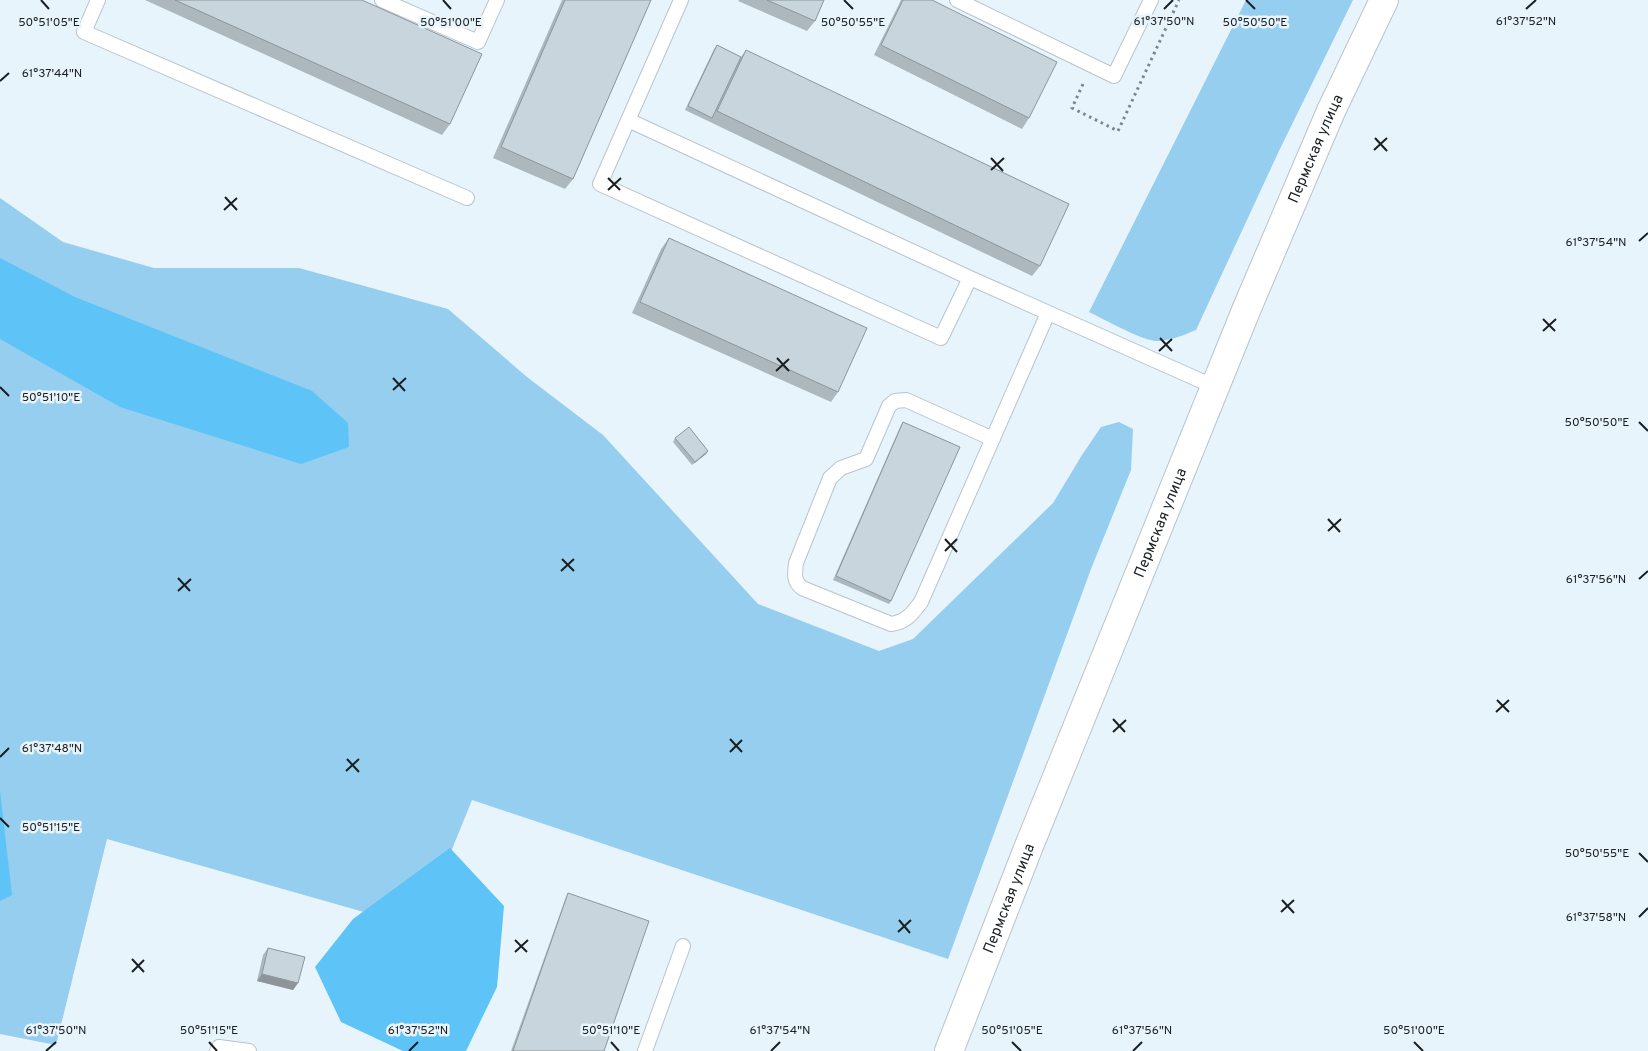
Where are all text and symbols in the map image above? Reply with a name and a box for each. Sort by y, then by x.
text: 61°37'50"N [1134,14,1194,30]
text: 61°37'52"N [1496,14,1556,30]
text: 50°51'05"E [18,15,80,31]
text: 50°51'00"E [420,15,482,31]
text: 50°50'55"E [821,15,885,31]
text: 50°50'50"E [1223,15,1287,31]
text: 61°37'44"N [22,66,82,82]
street label: Пермская улица [1285,92,1348,206]
text: 61°37'54"N [1566,235,1626,251]
text: 50°51'10"E [22,390,80,406]
text: 50°50'50"E [1565,415,1629,431]
street label: Пермская улица [1131,466,1192,581]
text: 61°37'56"N [1566,572,1626,588]
text: 61°37'48"N [22,741,82,757]
text: 50°51'15"E [22,820,80,836]
street label: Пермская улица [980,841,1040,957]
text: 50°50'55"E [1565,846,1629,862]
text: 61°37'58"N [1566,910,1626,926]
text: 61°37'50"N [26,1023,86,1039]
text: 50°51'15"E [180,1023,238,1039]
text: 61°37'52"N [388,1023,448,1039]
text: 50°51'10"E [582,1023,640,1039]
text: 61°37'54"N [750,1023,810,1039]
text: 50°51'05"E [981,1023,1043,1039]
text: 61°37'56"N [1112,1023,1172,1039]
text: 50°51'00"E [1383,1023,1445,1039]

